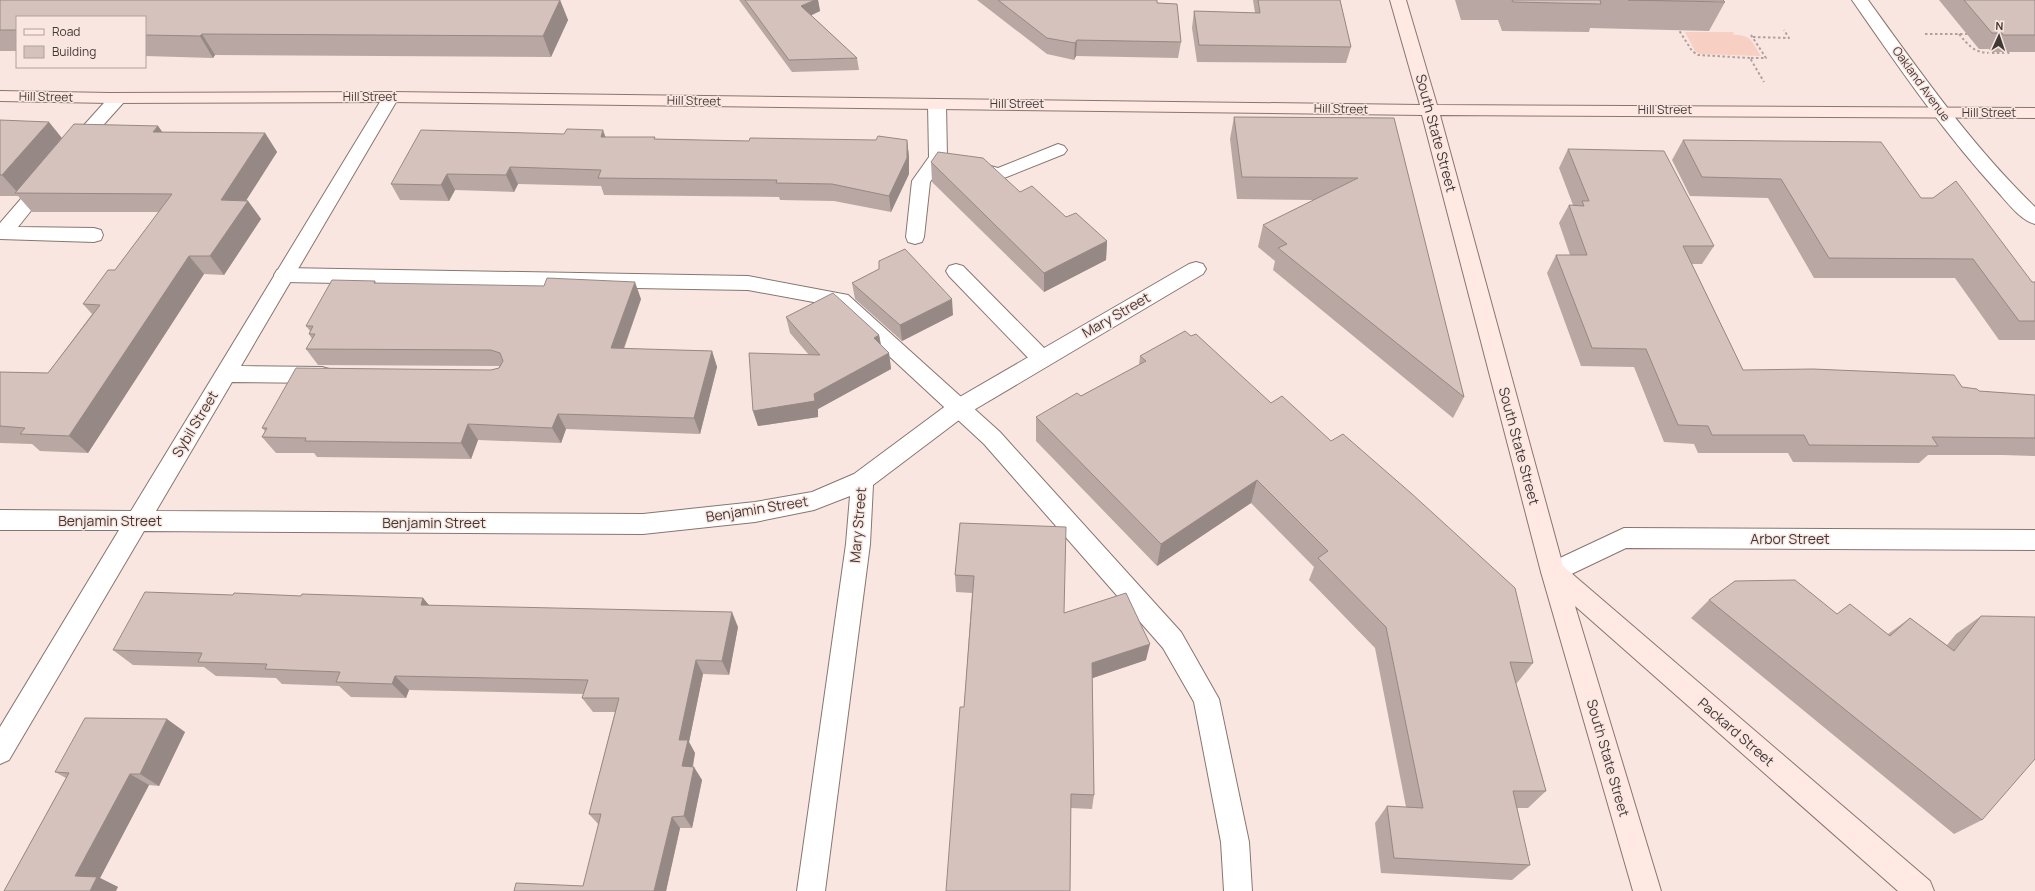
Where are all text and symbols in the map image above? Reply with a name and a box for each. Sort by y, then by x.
legend [16,16,146,68]
north arrow [1979,16,2019,56]
text: N [1995,18,2004,33]
text: Road [52,23,80,40]
text: Building [52,43,96,60]
street label: Oakland Avenue [1889,43,1954,124]
street label: South State Street [1412,72,1461,194]
street label: Hill Street [19,88,73,105]
street label: Hill Street [343,88,397,105]
street label: Hill Street [667,92,721,109]
street label: Hill Street [990,95,1044,112]
street label: Hill Street [1314,100,1368,117]
street label: Hill Street [1638,101,1692,118]
street label: Hill Street [1962,104,2016,121]
street label: Mary Street [1078,287,1154,342]
street label: South State Street [1495,385,1544,507]
street label: Sybil Street [167,387,222,461]
street label: Mary Street [845,486,870,564]
street label: Benjamin Street [704,491,810,526]
street label: Benjamin Street [58,511,162,530]
street label: Benjamin Street [382,513,486,532]
street label: Arbor Street [1750,529,1830,548]
street label: Packard Street [1694,693,1779,770]
street label: South State Street [1583,697,1634,819]

